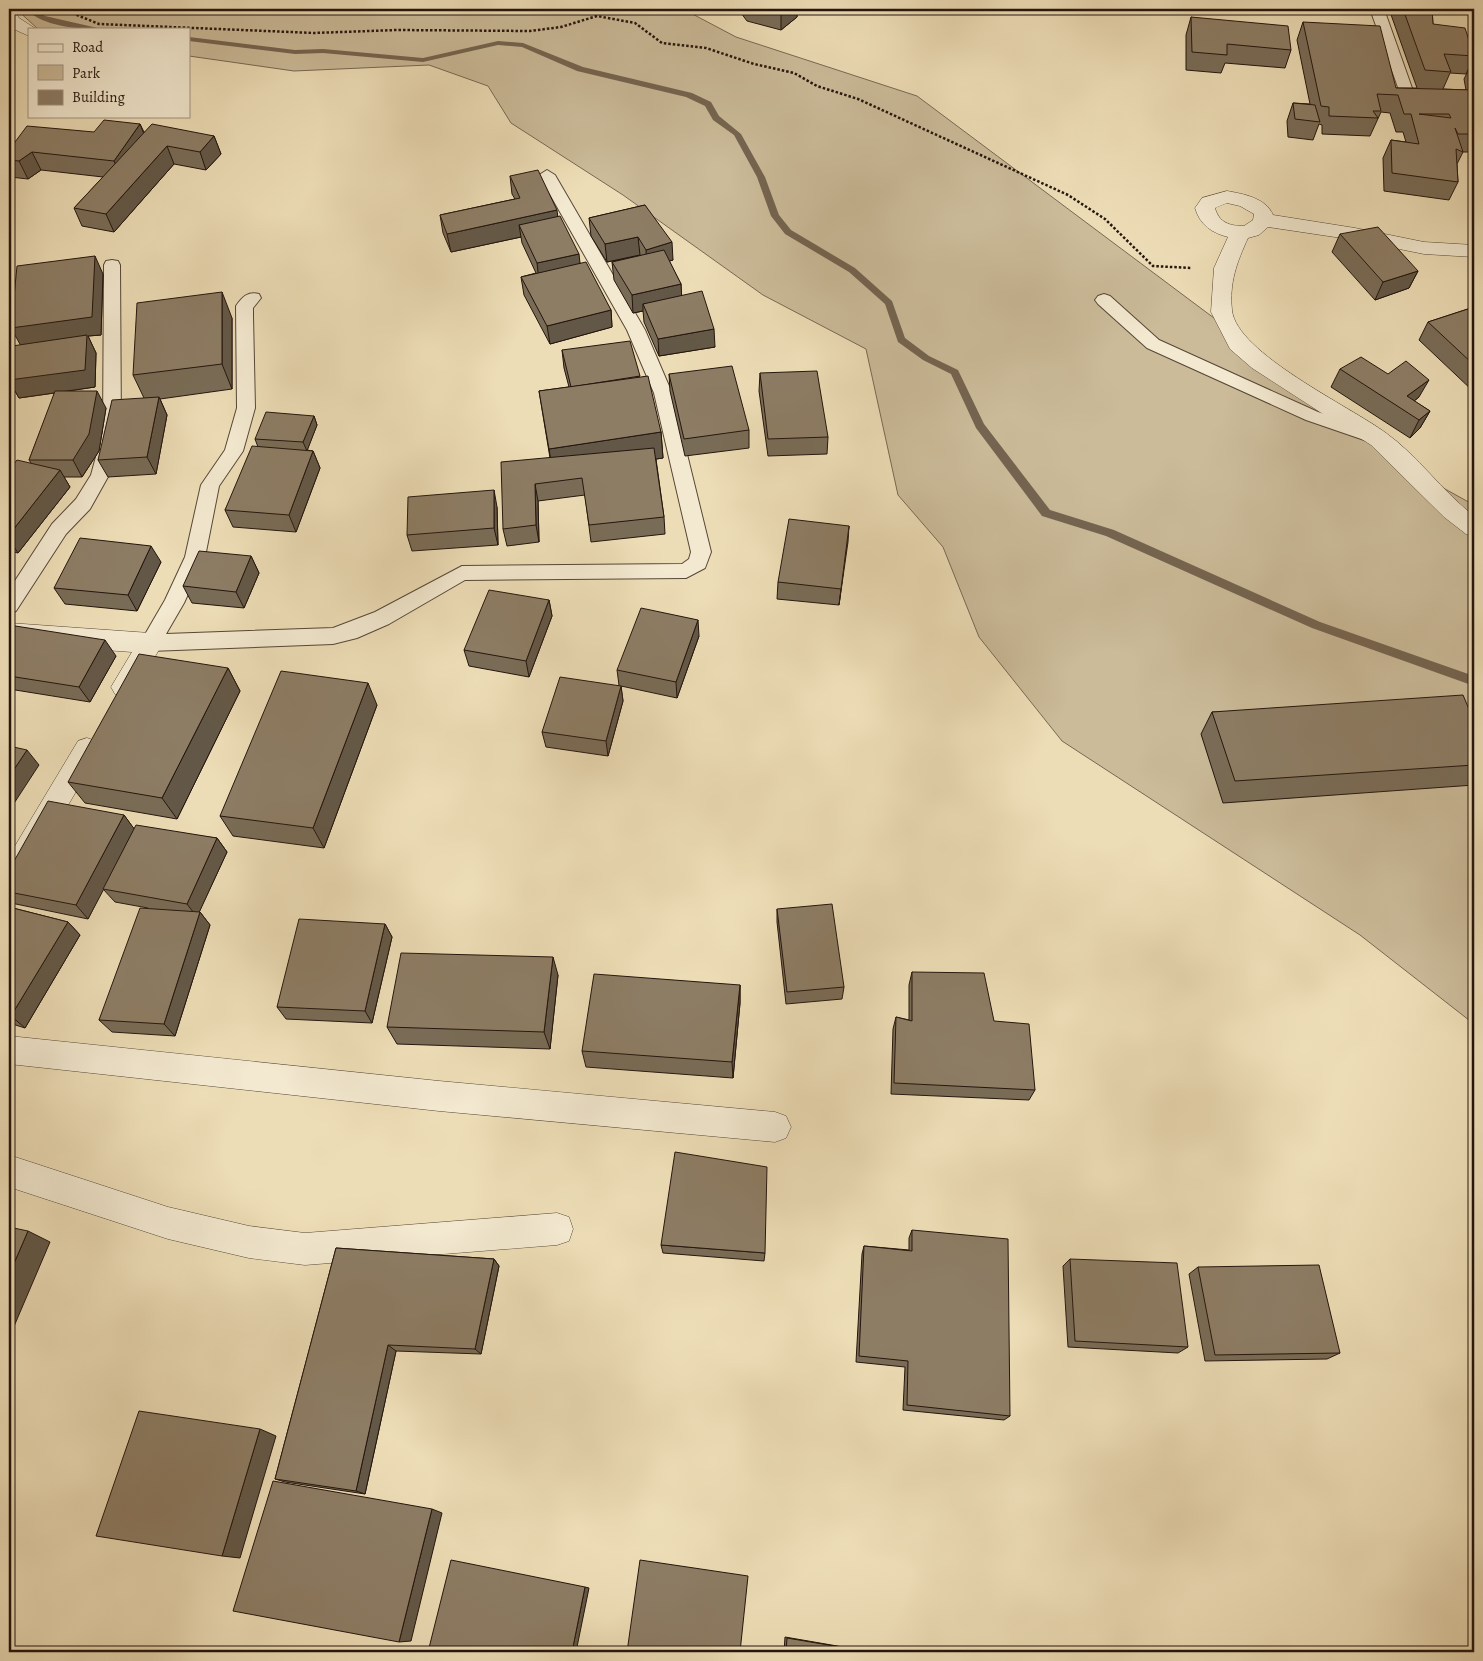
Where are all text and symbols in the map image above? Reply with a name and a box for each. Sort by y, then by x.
legend [28,28,190,118]
text: Road [72,37,104,57]
text: Park [72,63,101,83]
text: Building [72,87,125,107]

